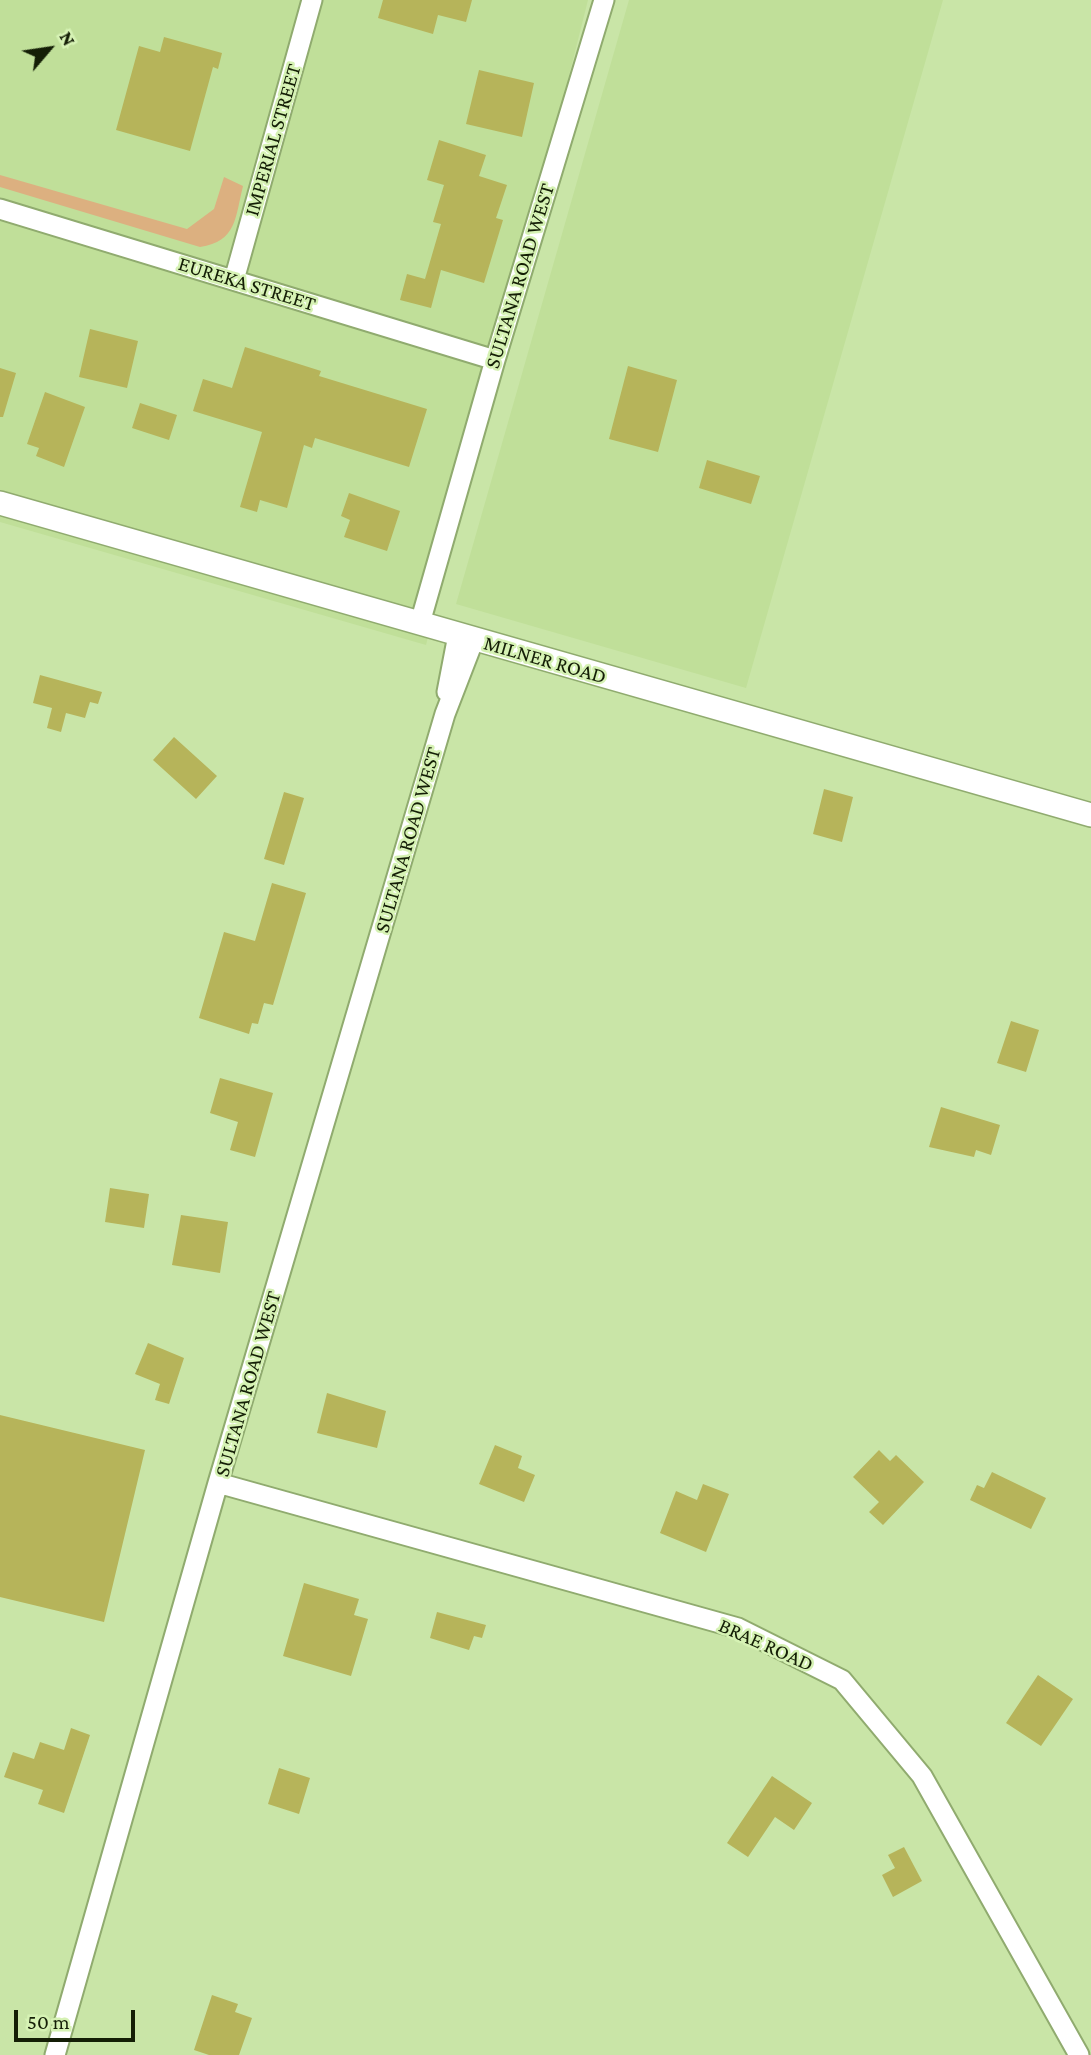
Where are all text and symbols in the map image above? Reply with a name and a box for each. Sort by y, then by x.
north arrow [14,14,84,84]
text: N [55,28,80,49]
street label: IMPERIAL STREET [239,61,307,219]
street label: SULTANA ROAD WEST [480,181,560,371]
street label: EUREKA STREET [175,251,319,317]
street label: MILNER ROAD [481,630,609,690]
street label: SULTANA ROAD WEST [369,744,447,936]
street label: SULTANA ROAD WEST [209,1288,287,1480]
street label: BRAE ROAD [715,1613,817,1677]
scale bar [18,1996,138,2040]
text: 50 m [27,2010,70,2034]

